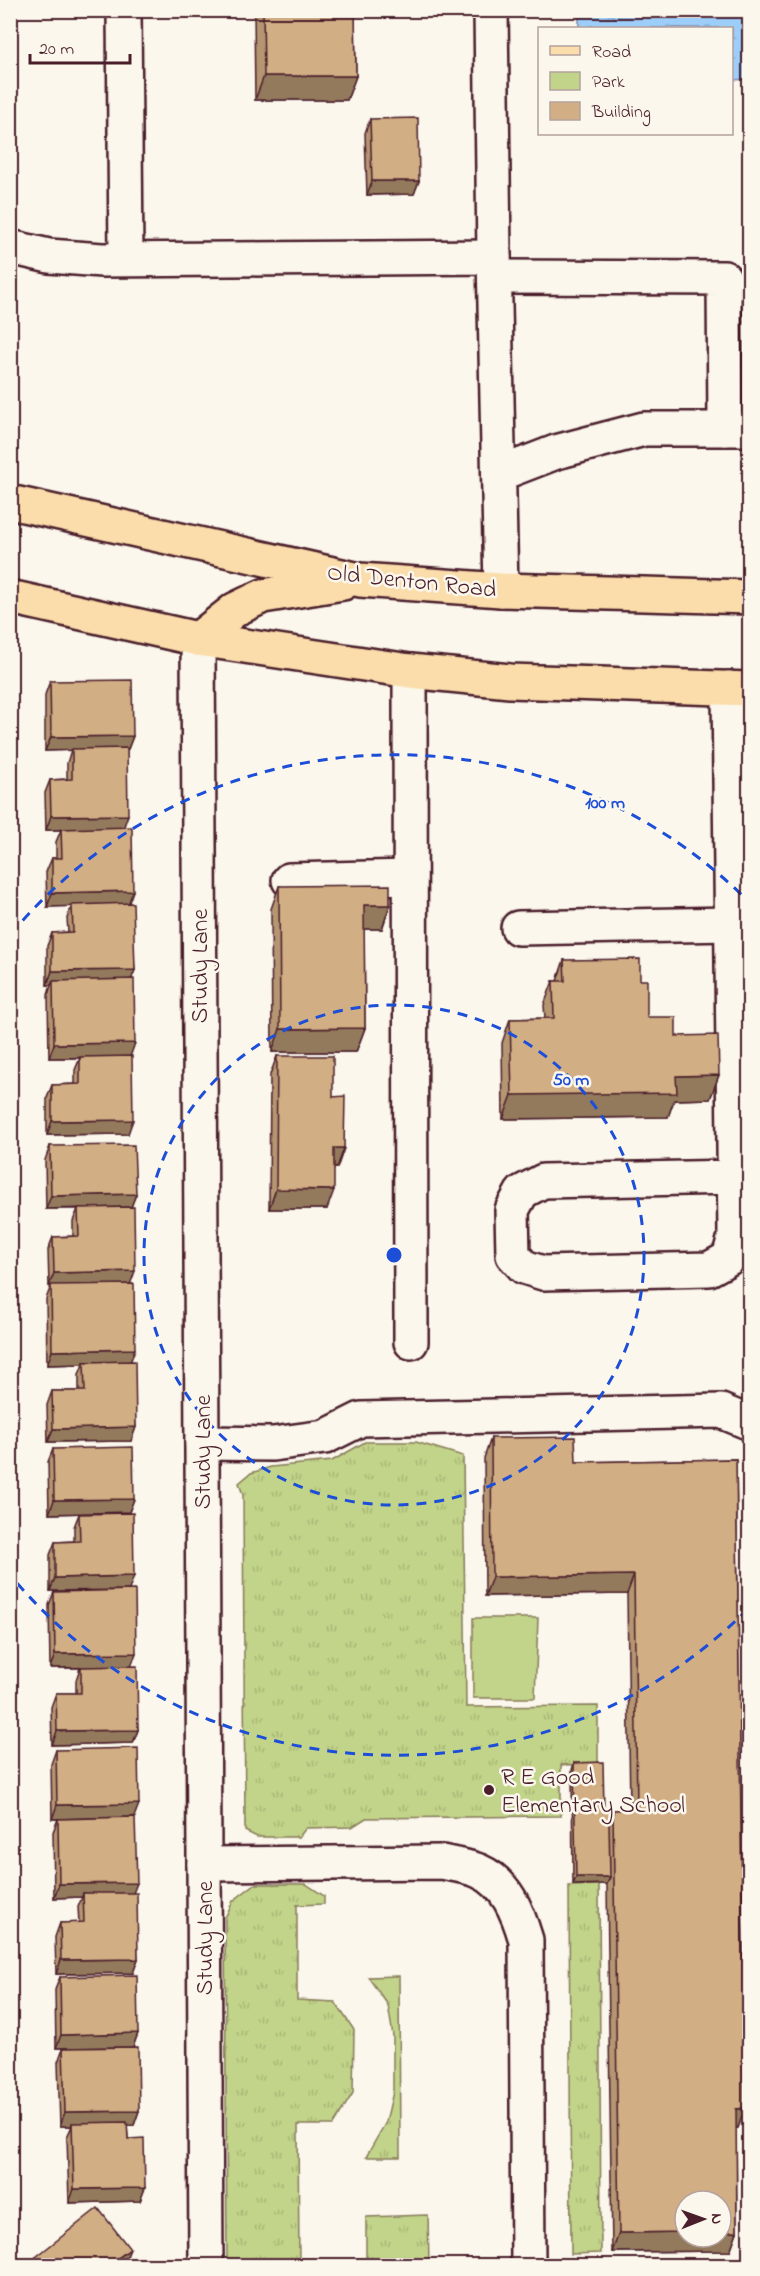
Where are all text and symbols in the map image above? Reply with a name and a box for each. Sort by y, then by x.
scale bar [30,27,130,65]
legend [538,27,733,135]
text: 20 m [39,37,74,63]
text: Road [592,40,631,66]
text: Park [592,70,625,96]
text: Building [591,100,651,127]
street label: Old Denton Road [325,556,499,609]
text: 100 m [585,791,625,817]
street label: Study Lane [184,909,220,1023]
text: 50 m [553,1068,589,1094]
centre of rings [384,1245,404,1265]
street label: Study Lane [187,1395,223,1509]
place label: R E Good Elementary School [501,1761,685,1825]
marker: R E Good Elementary School [482,1783,496,1797]
street label: Study Lane [189,1881,225,1995]
north arrow [673,2189,733,2249]
text: N [704,2213,728,2225]

